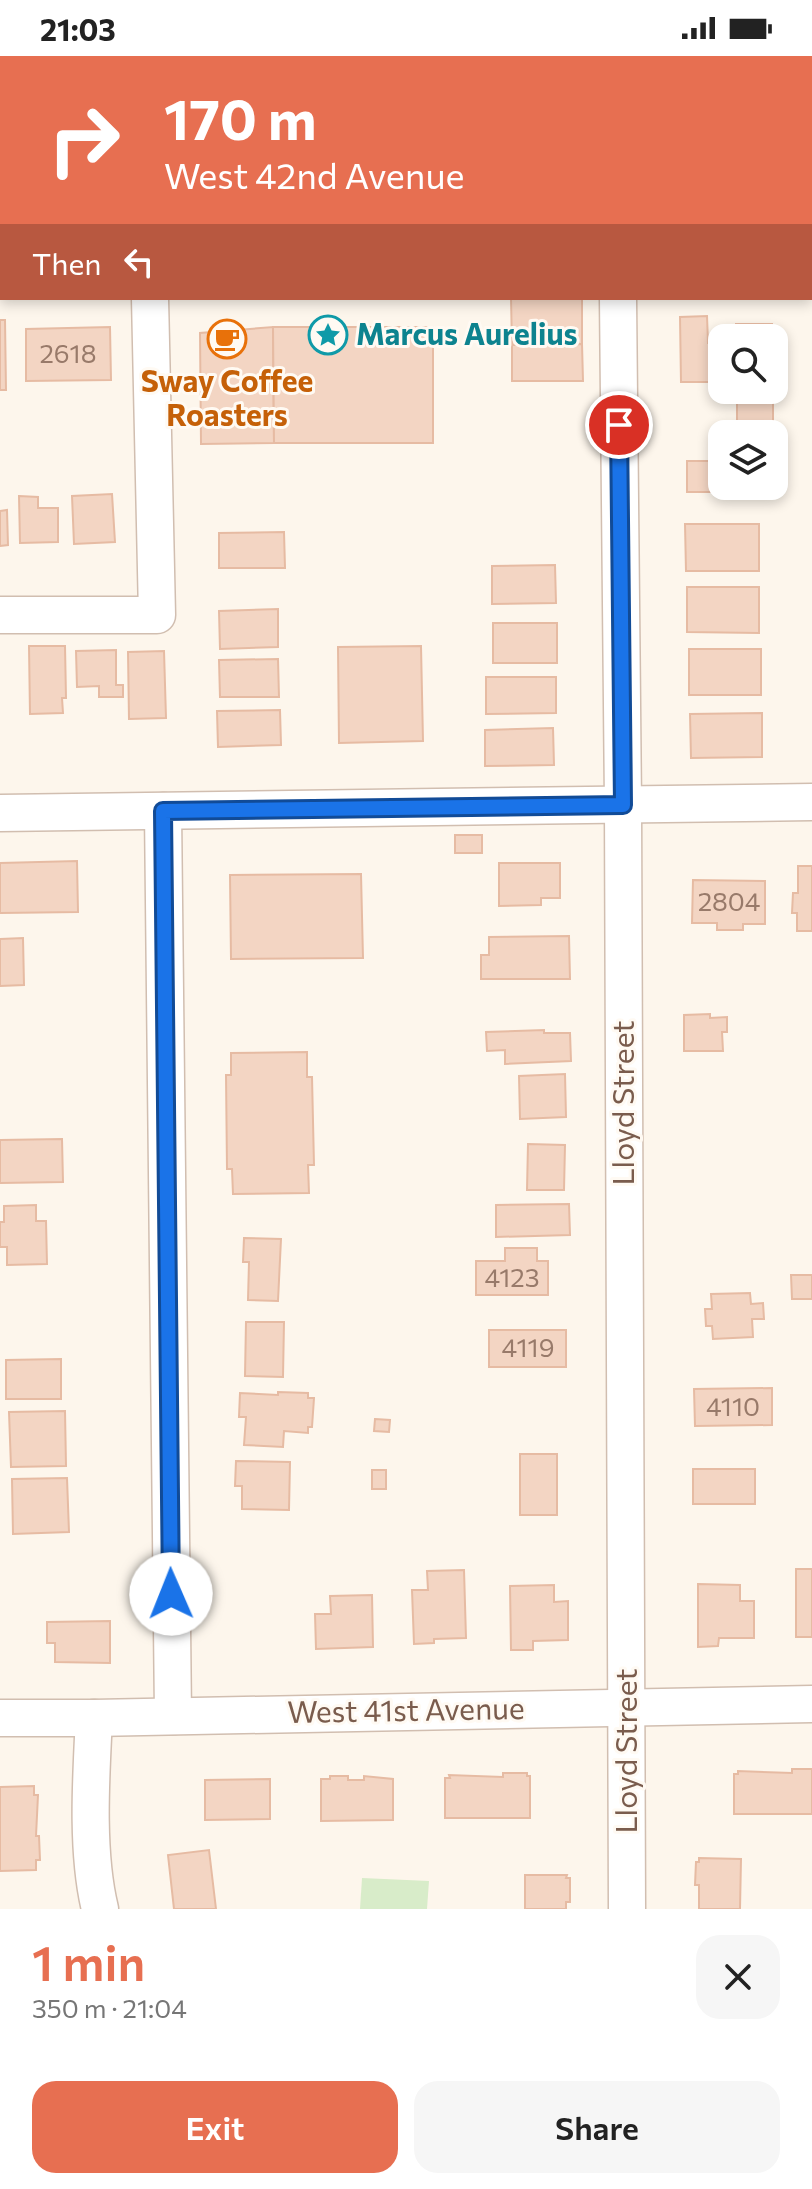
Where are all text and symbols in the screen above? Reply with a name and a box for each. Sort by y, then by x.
text: 21:03 [40,10,116,47]
text: 170 m [164,83,317,152]
icon: right [32,88,136,192]
text: West 42nd Avenue [164,152,464,196]
icon: left [117,240,161,284]
text: Then [32,244,101,281]
place icon: Marcus Aurelius [307,314,349,356]
place label: Marcus Aurelius [356,314,578,351]
cafe icon: Sway Coffee Roasters [206,318,248,360]
map controls [708,324,788,500]
button: search [708,324,788,404]
house number: 2618 [39,337,97,368]
place label: Sway Coffee Roasters [141,361,313,432]
pin [585,391,653,459]
icon: arrive [597,403,641,447]
button: layers [708,420,788,500]
house number: 2804 [698,885,760,916]
street label: Lloyd Street [603,1020,640,1186]
house number: 4123 [484,1261,540,1292]
house number: 4119 [502,1331,554,1362]
house number: 4110 [706,1390,760,1421]
position arrow [129,1552,213,1636]
street label: Lloyd Street [606,1668,643,1834]
street label: West 41st Avenue [287,1688,525,1729]
text: 1 min [32,1932,145,1991]
button: close [696,1935,780,2019]
text: 350 m · 21:04 [32,1992,187,2023]
button: Exit [32,2081,398,2173]
button: Share [414,2081,780,2173]

